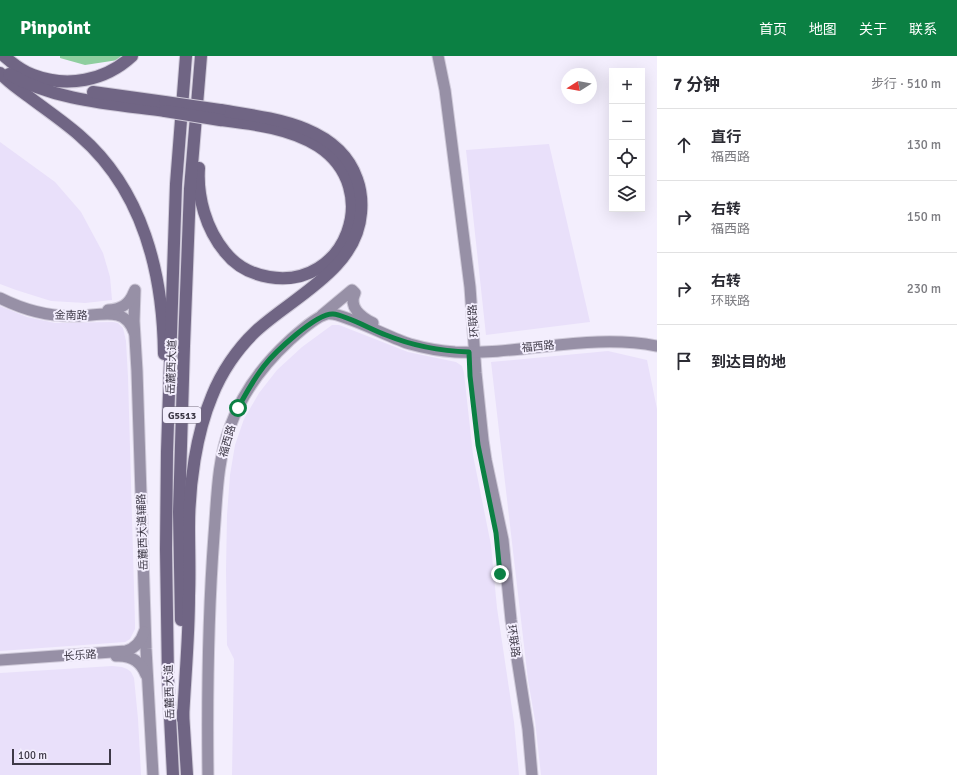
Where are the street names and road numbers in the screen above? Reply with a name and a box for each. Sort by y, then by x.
street label: 环联路 [466,304,481,338]
street label: 金南路 [54,309,88,322]
street label: 岳麓西大道 [164,339,179,395]
street label: 福西路 [521,339,555,354]
road number: G5513 [163,407,201,423]
street label: 福西路 [217,423,238,459]
street label: 岳麓西大道辅路 [135,493,150,571]
street label: 环联路 [505,624,522,658]
street label: 长乐路 [63,648,97,663]
street label: 岳麓西大道 [162,664,177,720]

